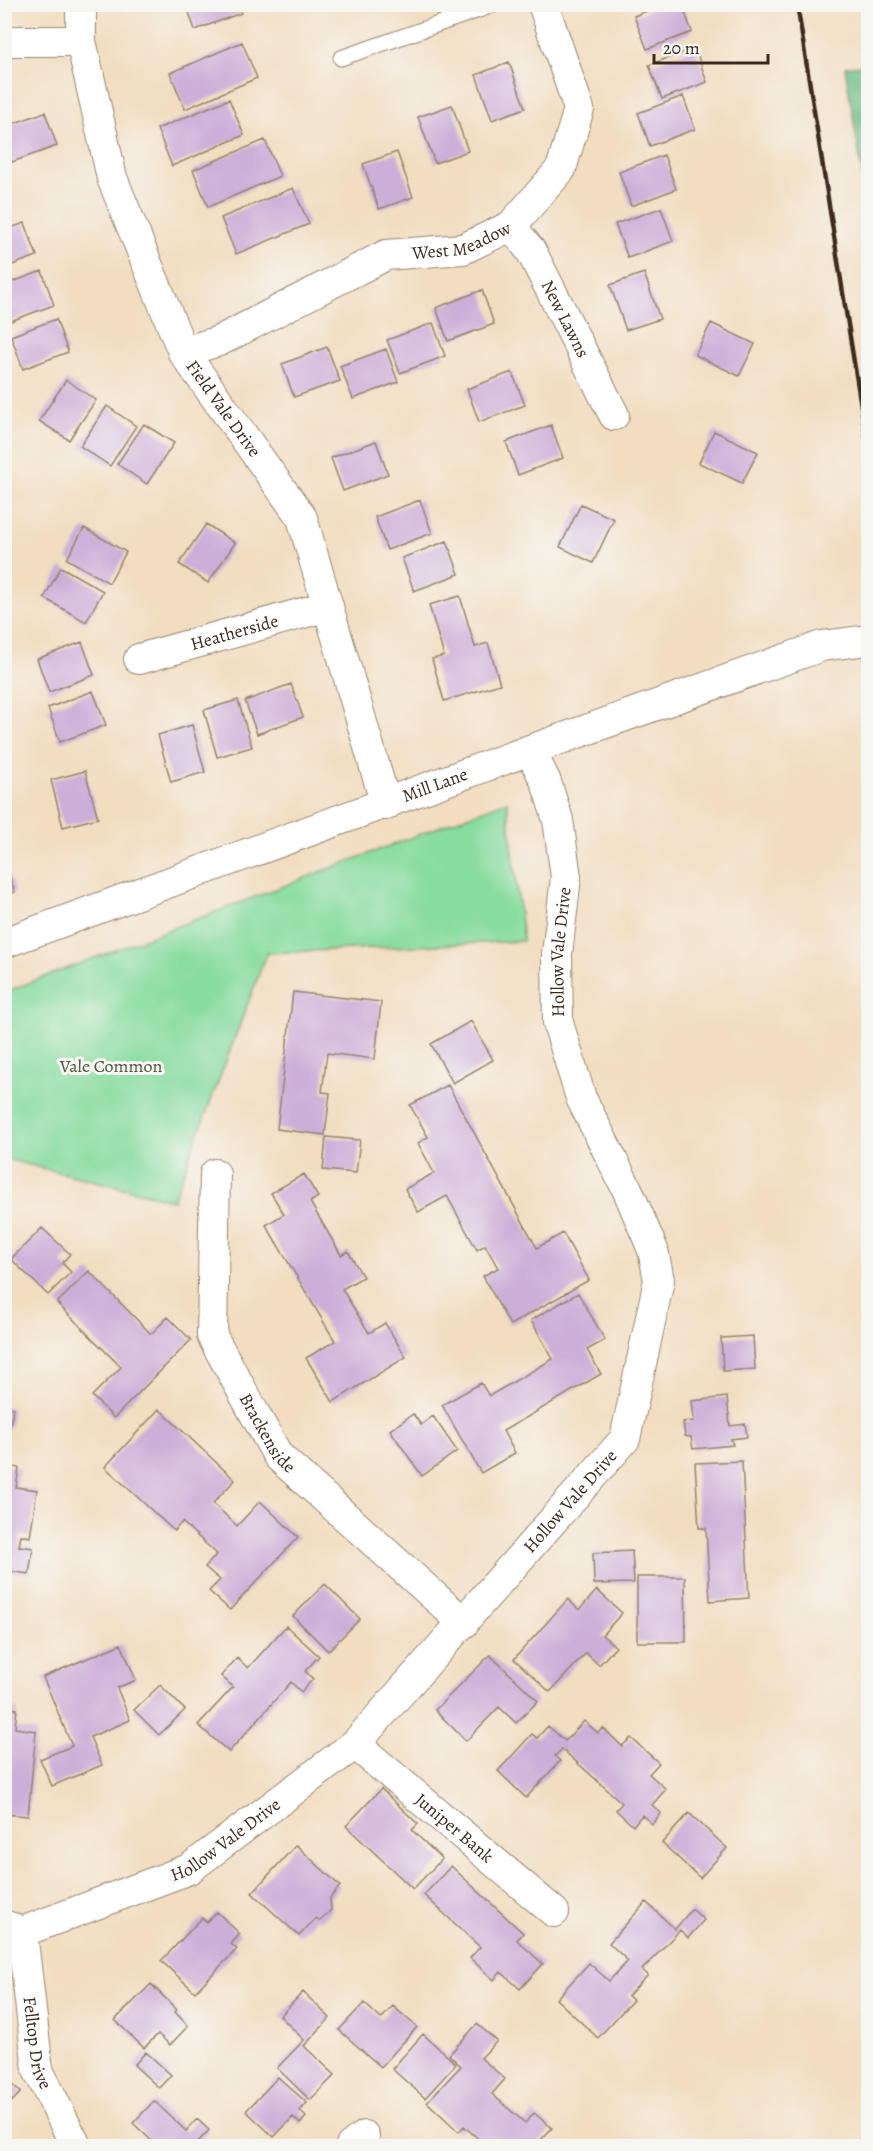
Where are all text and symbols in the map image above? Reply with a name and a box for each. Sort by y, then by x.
scale bar [654,27,768,65]
text: 20 m [663,36,700,60]
street label: West Meadow [410,216,515,265]
street label: New Lawns [536,276,595,362]
street label: Field Vale Drive [181,355,267,462]
street label: Heatherside [188,609,281,656]
street label: Mill Lane [399,762,471,808]
street label: Hollow Vale Drive [545,886,577,1017]
park label: Vale Common [59,1054,162,1078]
street label: Brackenside [234,1389,301,1478]
street label: Hollow Vale Drive [518,1444,622,1558]
street label: Juniper Bank [410,1788,499,1868]
street label: Hollow Vale Drive [167,1792,285,1887]
street label: Felltop Drive [18,1995,58,2093]

